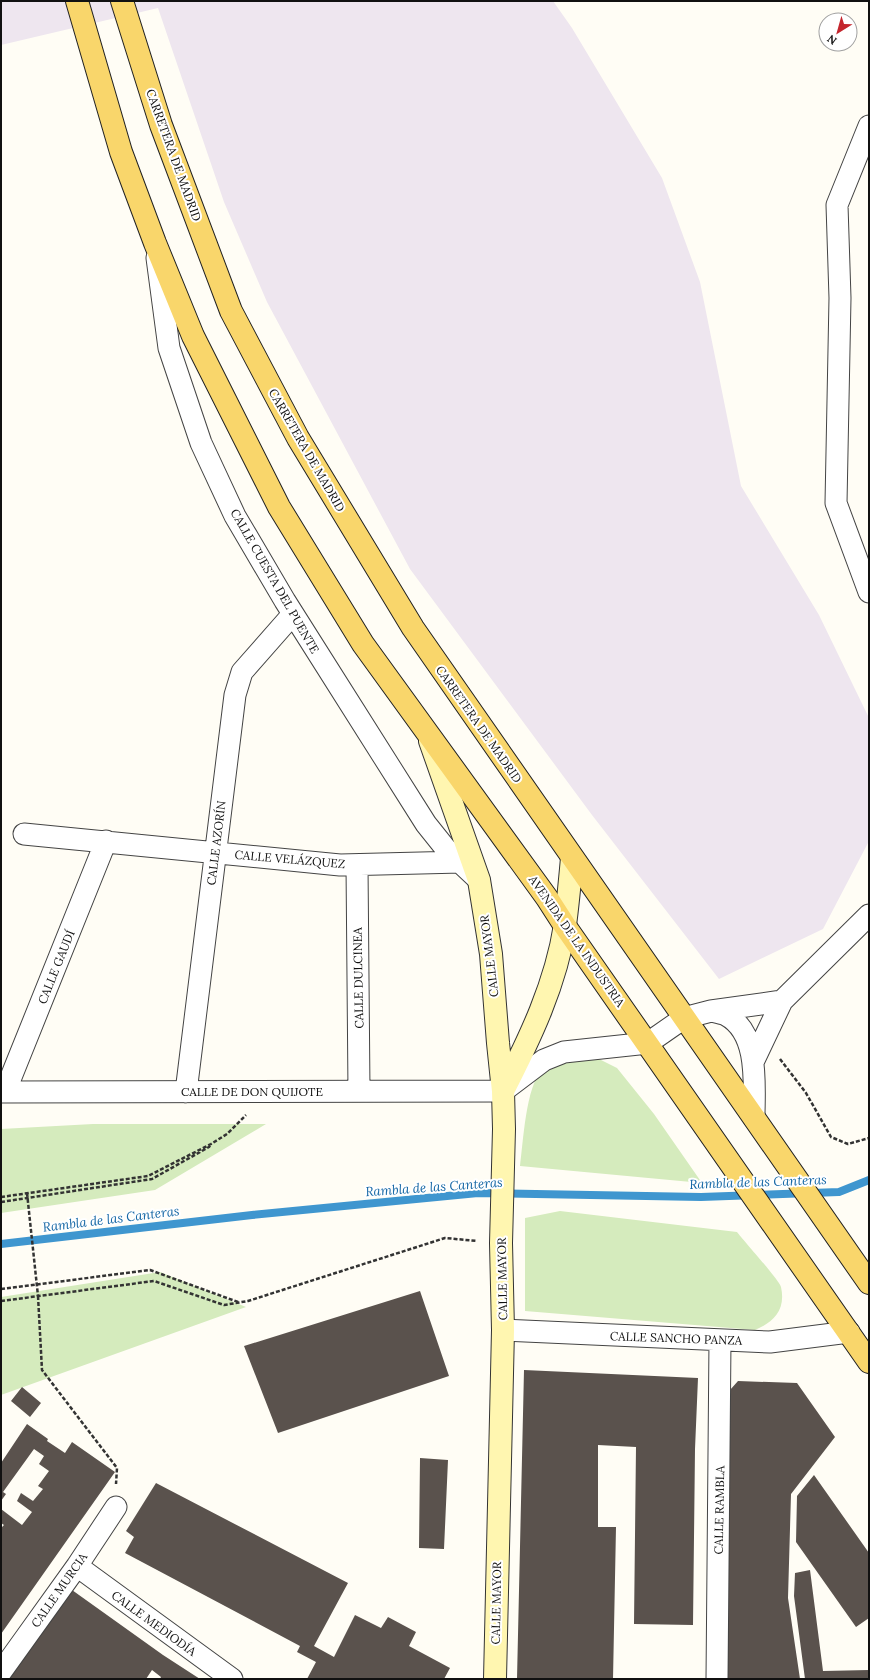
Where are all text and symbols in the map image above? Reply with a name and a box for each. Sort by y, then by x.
north arrow [818,12,858,52]
text: N [824,32,840,48]
street label: CARRETERA DE MADRID [143,87,205,223]
street label: CARRETERA DE MADRID [266,386,348,514]
street label: CALLE CUESTA DEL PUENTE [227,506,323,656]
street label: CARRETERA DE MADRID [433,663,525,785]
street label: CALLE AZORÍN [203,800,229,886]
street label: CALLE VELÁZQUEZ [234,847,346,871]
street label: AVENIDA DE LA INDUSTRIA [525,872,628,1010]
street label: CALLE MAYOR [476,914,501,998]
street label: CALLE DULCINEA [350,927,366,1029]
street label: CALLE GAUDÍ [34,928,78,1006]
street label: CALLE DE DON QUIJOTE [181,1084,323,1099]
water label: Rambla de las Canteras [689,1171,827,1193]
water label: Rambla de las Canteras [365,1174,503,1200]
water label: Rambla de las Canteras [42,1202,180,1236]
street label: CALLE MAYOR [494,1237,510,1320]
street label: CALLE SANCHO PANZA [610,1328,743,1348]
street label: CALLE RAMBLA [711,1465,727,1555]
street label: CALLE MURCIA [28,1549,91,1630]
street label: CALLE MAYOR [488,1561,504,1644]
street label: CALLE MEDIODÍA [109,1587,200,1659]

